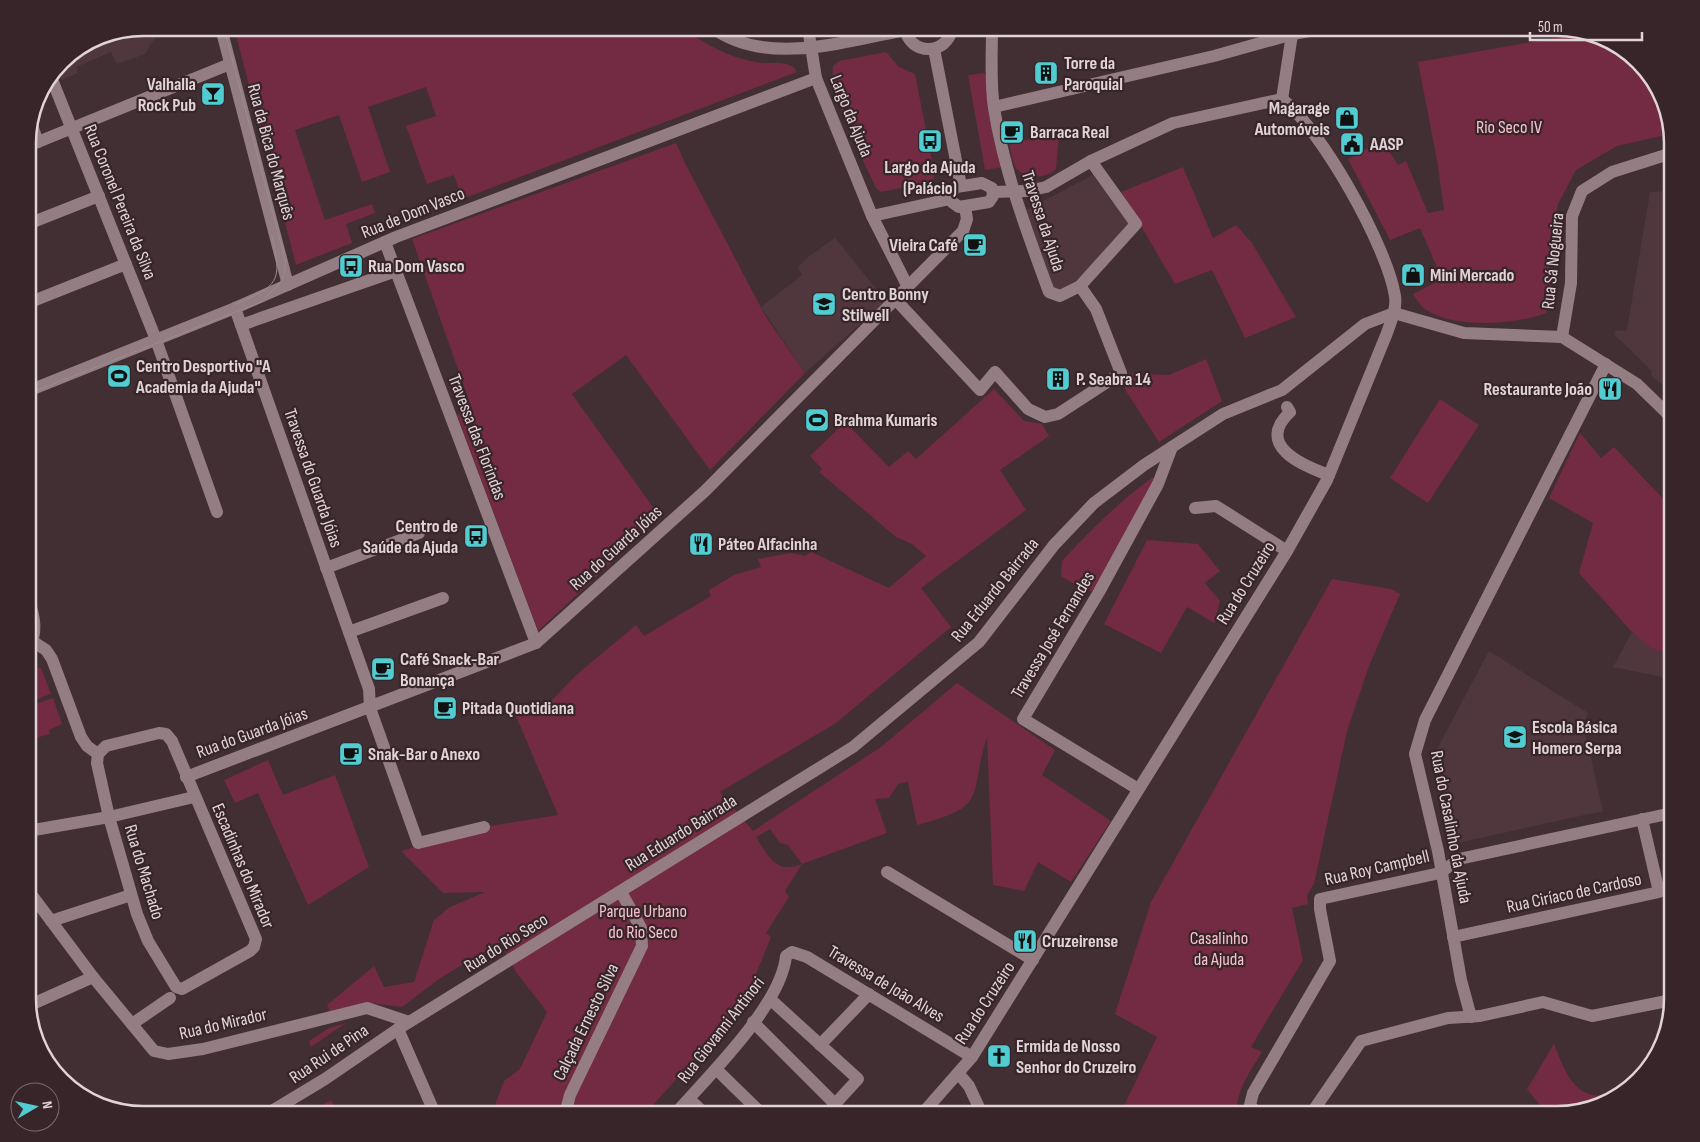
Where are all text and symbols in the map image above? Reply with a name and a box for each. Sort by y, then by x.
scale bar [1530,10,1642,42]
text: 50 m [1538,18,1563,37]
place label: Torre da Paroquial [1064,53,1123,95]
building icon: Torre da Paroquial [1033,60,1059,86]
street label: Largo da Ajuda [825,72,877,160]
place label: Valhalla Rock Pub [138,74,196,116]
bar icon: Valhalla Rock Pub [200,81,226,107]
street label: Rua da Bica do Marquês [243,82,299,222]
place label: Magarage Automóveis [1254,98,1330,140]
shop icon: Magarage Automóveis [1334,105,1360,131]
park label: Rio Seco IV [1476,117,1542,138]
cafe icon: Barraca Real [999,119,1025,145]
street label: Rua Coronel Pereira da Silva [79,121,161,283]
place label: Barraca Real [1030,122,1109,143]
bus stop icon: Largo da Ajuda (Palácio) [917,128,943,154]
public building icon: AASP [1339,131,1365,157]
place label: AASP [1369,134,1404,155]
place label: Largo da Ajuda (Palácio) [884,157,976,199]
street label: Travessa da Ajuda [1017,168,1069,274]
street label: Rua de Dom Vasco [358,183,468,243]
street label: Rua Sá Nogueira [1537,212,1569,310]
cafe icon: Vieira Café [962,232,988,258]
place label: Vieira Café [889,235,958,256]
bus stop icon: Rua Dom Vasco [338,253,364,279]
place label: Rua Dom Vasco [368,256,465,277]
shop icon: Mini Mercado [1400,262,1426,288]
place label: Mini Mercado [1430,265,1515,286]
place label: Centro Bonny Stilwell [842,284,929,326]
school or university icon: Centro Bonny Stilwell [811,291,837,317]
place label: Centro Desportivo "A Academia da Ajuda" [135,356,271,398]
sports icon: Centro Desportivo "A Academia da Ajuda" [106,363,132,389]
building icon: P. Seabra 14 [1045,366,1071,392]
place label: P. Seabra 14 [1076,369,1151,390]
street label: Travessa das Florindas [443,371,511,503]
restaurant icon: Restaurante João [1597,376,1623,402]
place label: Restaurante João [1483,379,1592,400]
street label: Travessa do Guarda Jóias [279,406,347,550]
sports icon: Brahma Kumaris [804,407,830,433]
place label: Brahma Kumaris [834,410,937,431]
street label: Rua do Guarda Jóias [565,501,667,595]
place label: Centro de Saúde da Ajuda [363,516,458,558]
bus stop icon: Centro de Saúde da Ajuda [463,523,489,549]
restaurant icon: Páteo Alfacinha [688,531,714,557]
place label: Páteo Alfacinha [718,534,817,555]
street label: Rua Eduardo Bairrada [947,534,1043,646]
street label: Rua do Cruzeiro [1212,538,1280,628]
street label: Travessa José Fernandes [1007,568,1099,702]
place label: Café Snack-Bar Bonança [400,649,500,691]
cafe icon: Café Snack-Bar Bonança [370,656,396,682]
cafe icon: Pitada Quotidiana [432,695,458,721]
place label: Pitada Quotidiana [462,698,574,719]
street label: Rua do Guarda Jóias [193,703,311,763]
place label: Escola Básica Homero Serpa [1532,717,1622,759]
school or university icon: Escola Básica Homero Serpa [1502,724,1528,750]
cafe icon: Snak-Bar o Anexo [338,741,364,767]
place label: Snak-Bar o Anexo [368,744,480,765]
street label: Rua do Casalinho da Ajuda [1426,749,1476,905]
street label: Rua Eduardo Bairrada [621,790,741,876]
street label: Escadinhas do Mirador [207,800,279,932]
street label: Rua do Machado [120,822,168,922]
street label: Rua Roy Campbell [1323,846,1431,890]
street label: Rua Ciríaco de Cardoso [1505,868,1643,918]
park label: Parque Urbano do Rio Seco [599,901,687,943]
street label: Rua do Rio Seco [460,909,552,977]
restaurant icon: Cruzeirense [1012,928,1038,954]
park label: Casalinho da Ajuda [1190,928,1248,970]
place label: Cruzeirense [1042,931,1118,952]
street label: Travessa de João Alves [824,941,948,1027]
street label: Rua do Cruzeiro [951,958,1019,1048]
street label: Calçada Ernesto Silva [549,960,623,1084]
street label: Rua Giovanni Antinori [673,973,769,1087]
street label: Rua do Mirador [177,1004,269,1044]
street label: Rua Rui de Pina [285,1020,373,1088]
place label: Ermida de Nosso Senhor do Cruzeiro [1016,1036,1136,1078]
church icon: Ermida de Nosso Senhor do Cruzeiro [986,1043,1012,1069]
north arrow [10,1082,60,1132]
text: N [38,1100,56,1110]

